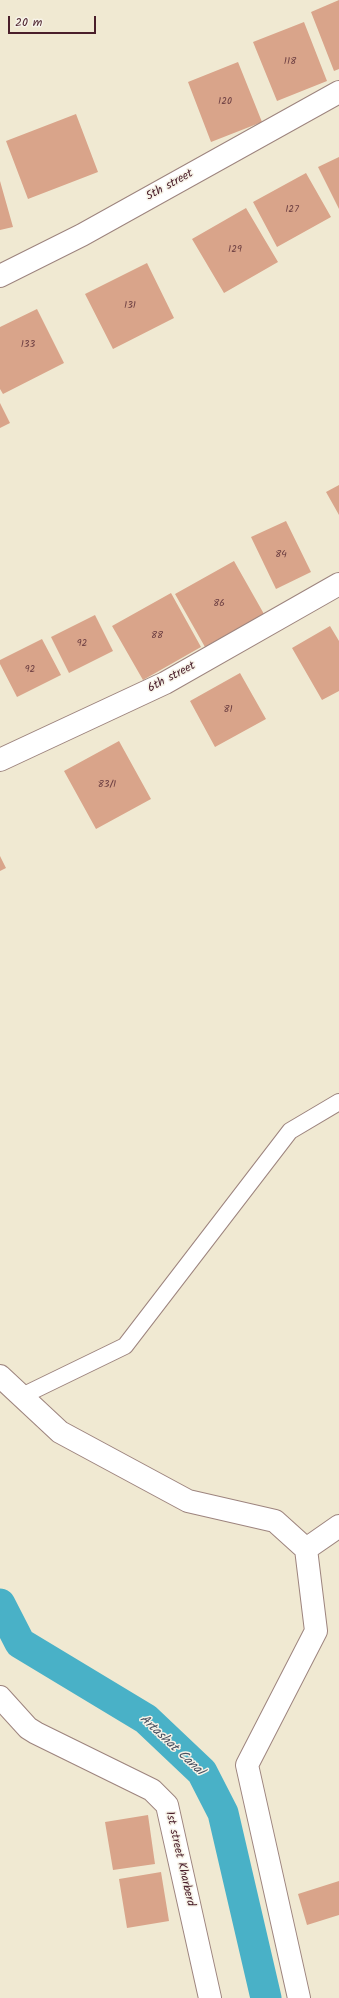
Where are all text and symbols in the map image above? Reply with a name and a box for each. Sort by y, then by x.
scale bar [10,8,98,34]
text: 20 m [15,13,42,32]
house number: 118 [284,56,296,68]
house number: 120 [218,96,232,108]
street label: 5th street [144,167,196,205]
house number: 127 [285,204,299,216]
house number: 129 [228,244,242,256]
house number: 131 [124,300,136,312]
house number: 133 [21,339,35,351]
house number: 84 [275,549,287,561]
house number: 86 [213,598,225,610]
house number: 88 [151,630,163,642]
house number: 92 [77,638,87,650]
street label: 6th street [146,659,198,697]
house number: 92 [25,664,35,676]
house number: 81 [223,704,233,716]
house number: 83/1 [98,779,116,791]
water label: Artashat Canal [136,1712,206,1780]
street label: 1st street Kharberd [161,1810,197,1908]

